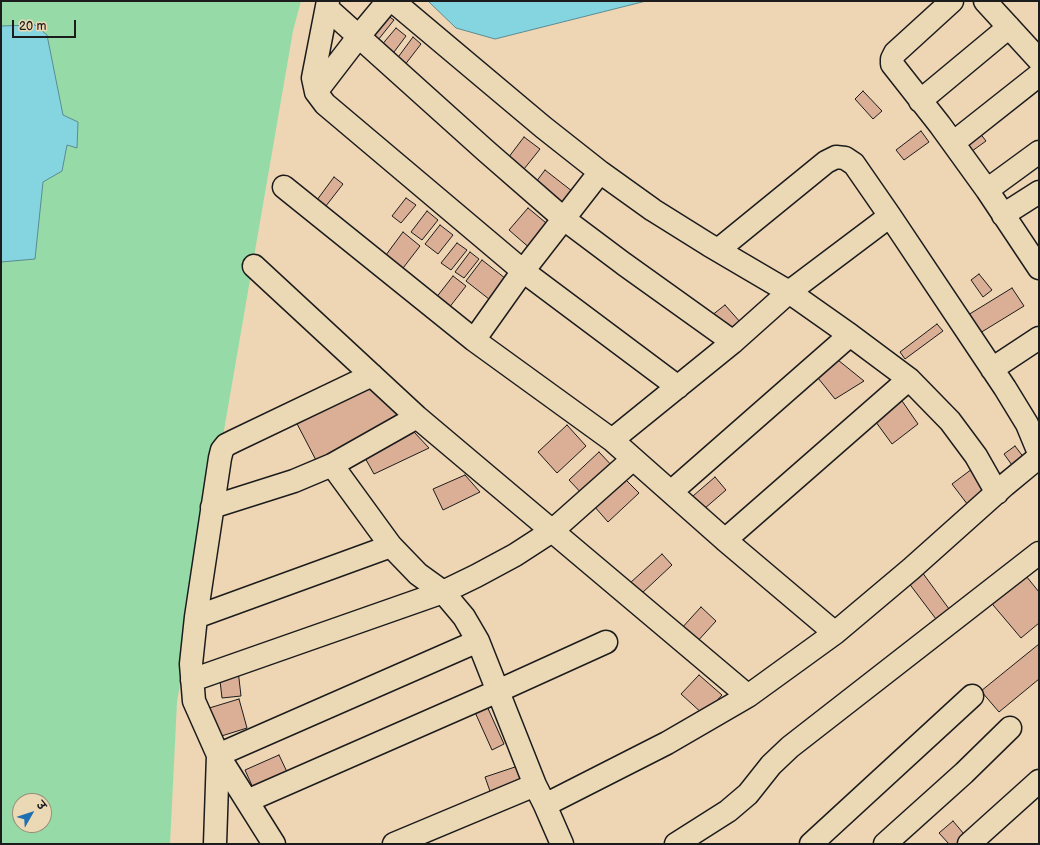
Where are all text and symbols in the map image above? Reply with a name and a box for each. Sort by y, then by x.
scale bar [14,12,78,38]
text: 20 m [19,19,46,34]
north arrow [12,793,52,833]
text: उ [34,799,48,813]

